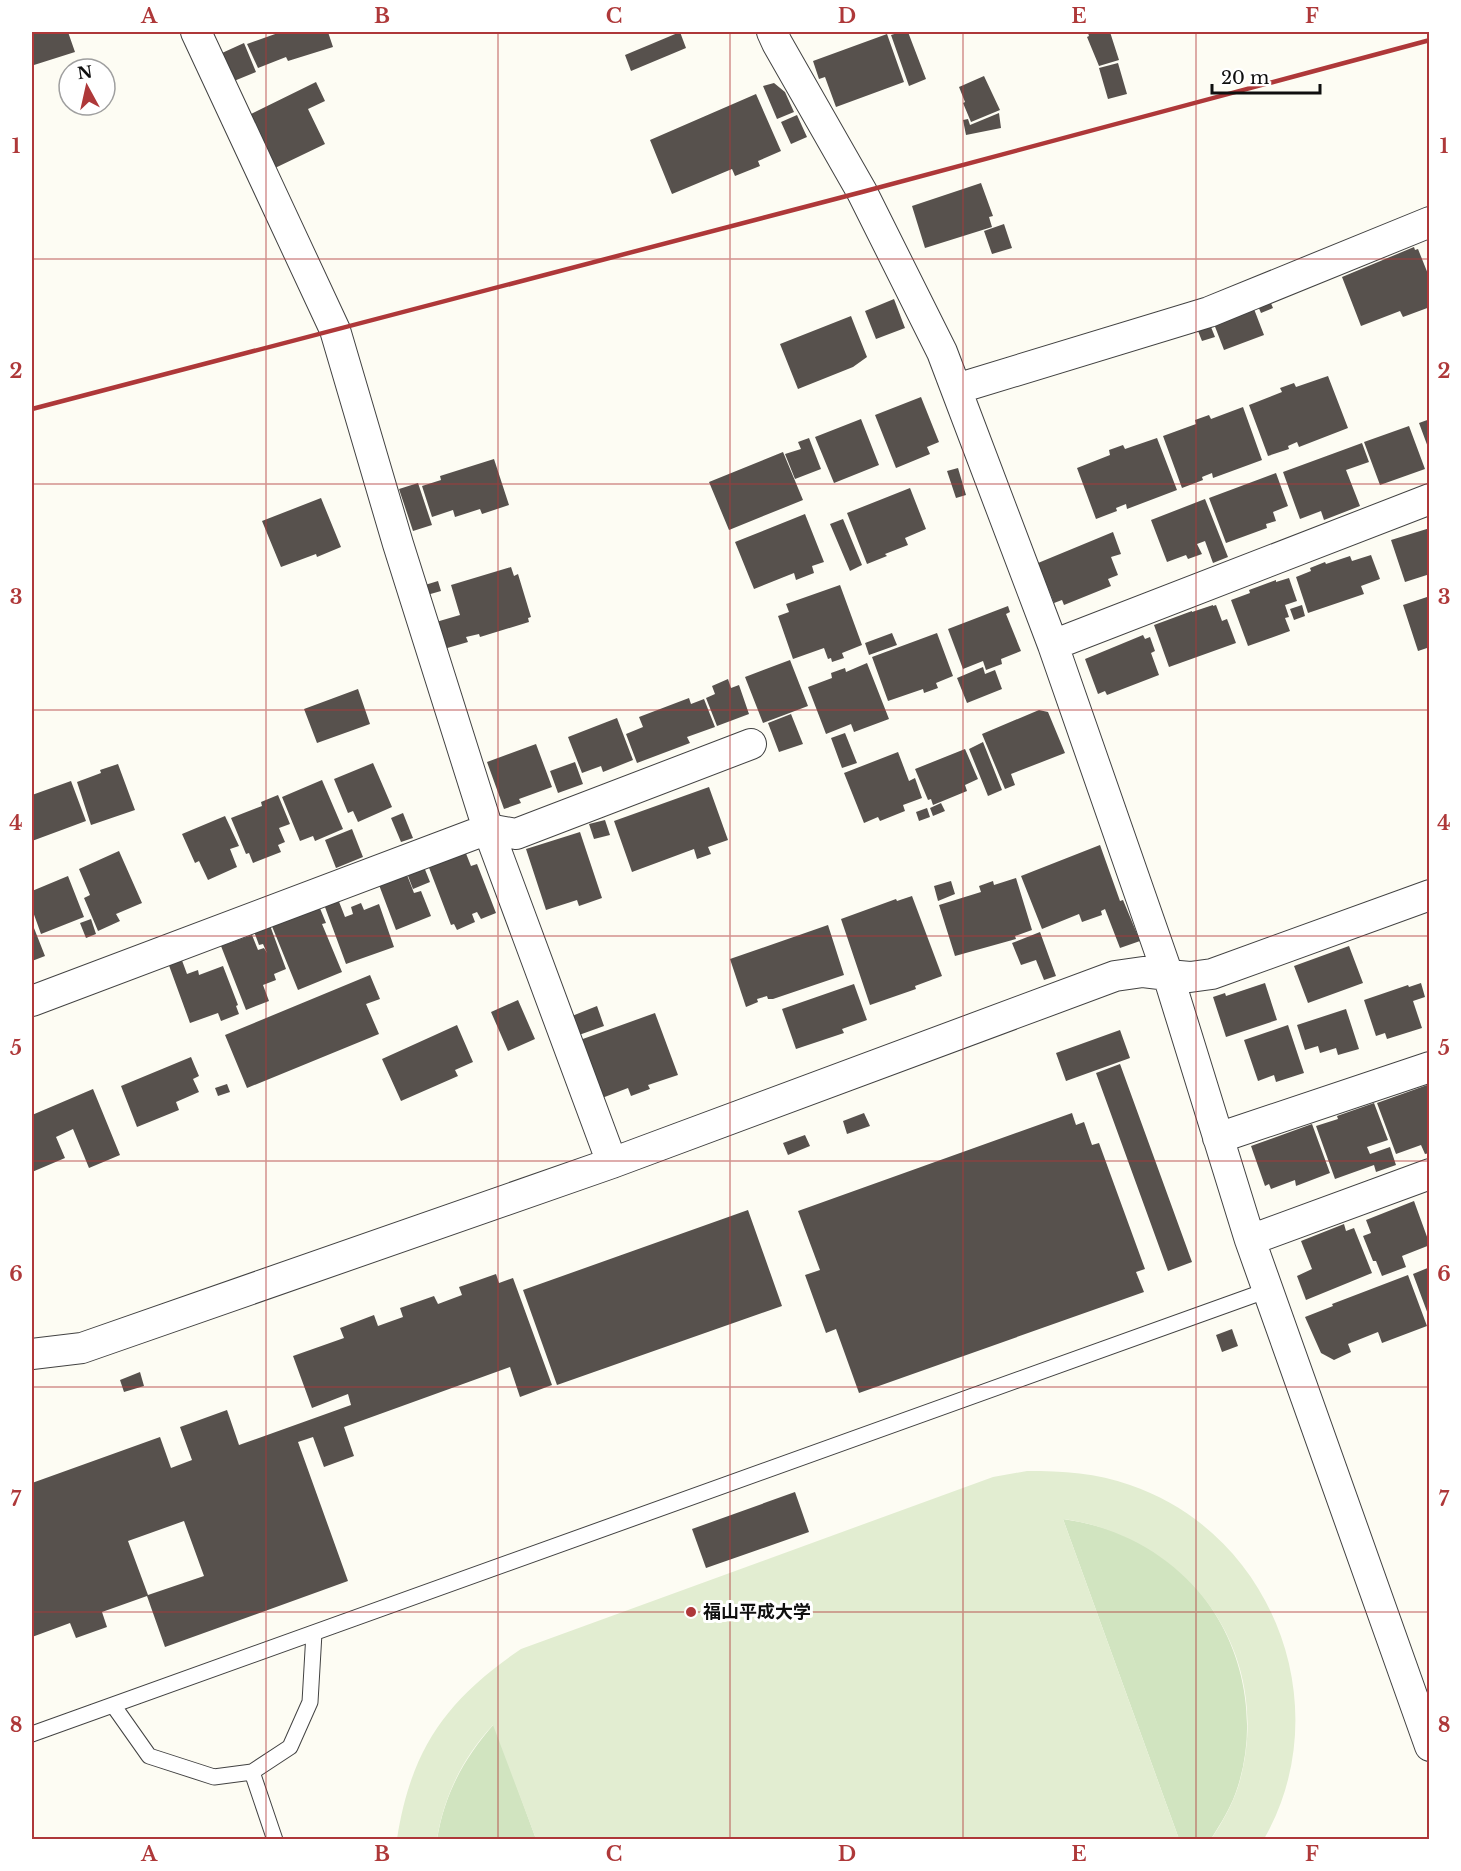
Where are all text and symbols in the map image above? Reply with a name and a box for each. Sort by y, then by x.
text: A [140,4,158,28]
text: B [374,4,390,28]
text: C [606,4,622,28]
text: D [838,4,856,28]
text: E [1071,4,1087,28]
text: F [1305,4,1319,28]
north arrow [57,57,117,117]
scale bar [1212,57,1320,95]
text: N [76,61,94,83]
text: 20 m [1221,67,1269,89]
text: 1 [12,134,21,158]
text: 1 [1440,134,1449,158]
text: 2 [9,359,23,383]
text: 2 [1437,359,1451,383]
text: 3 [10,585,22,609]
text: 3 [1438,585,1450,609]
text: 4 [9,811,23,835]
text: 4 [1437,811,1451,835]
text: 5 [10,1036,22,1060]
text: 5 [1438,1036,1450,1060]
text: 6 [9,1262,23,1286]
text: 6 [1437,1262,1451,1286]
text: 7 [11,1487,22,1511]
text: 7 [1439,1487,1450,1511]
place label: 福山平成大学 [703,1601,811,1623]
marker: 福山平成大学 [684,1605,698,1619]
text: 8 [10,1713,22,1737]
text: 8 [1438,1713,1450,1737]
text: A [140,1842,158,1866]
text: B [374,1842,390,1866]
text: C [606,1842,622,1866]
text: D [838,1842,856,1866]
text: E [1071,1842,1087,1866]
text: F [1305,1842,1319,1866]

